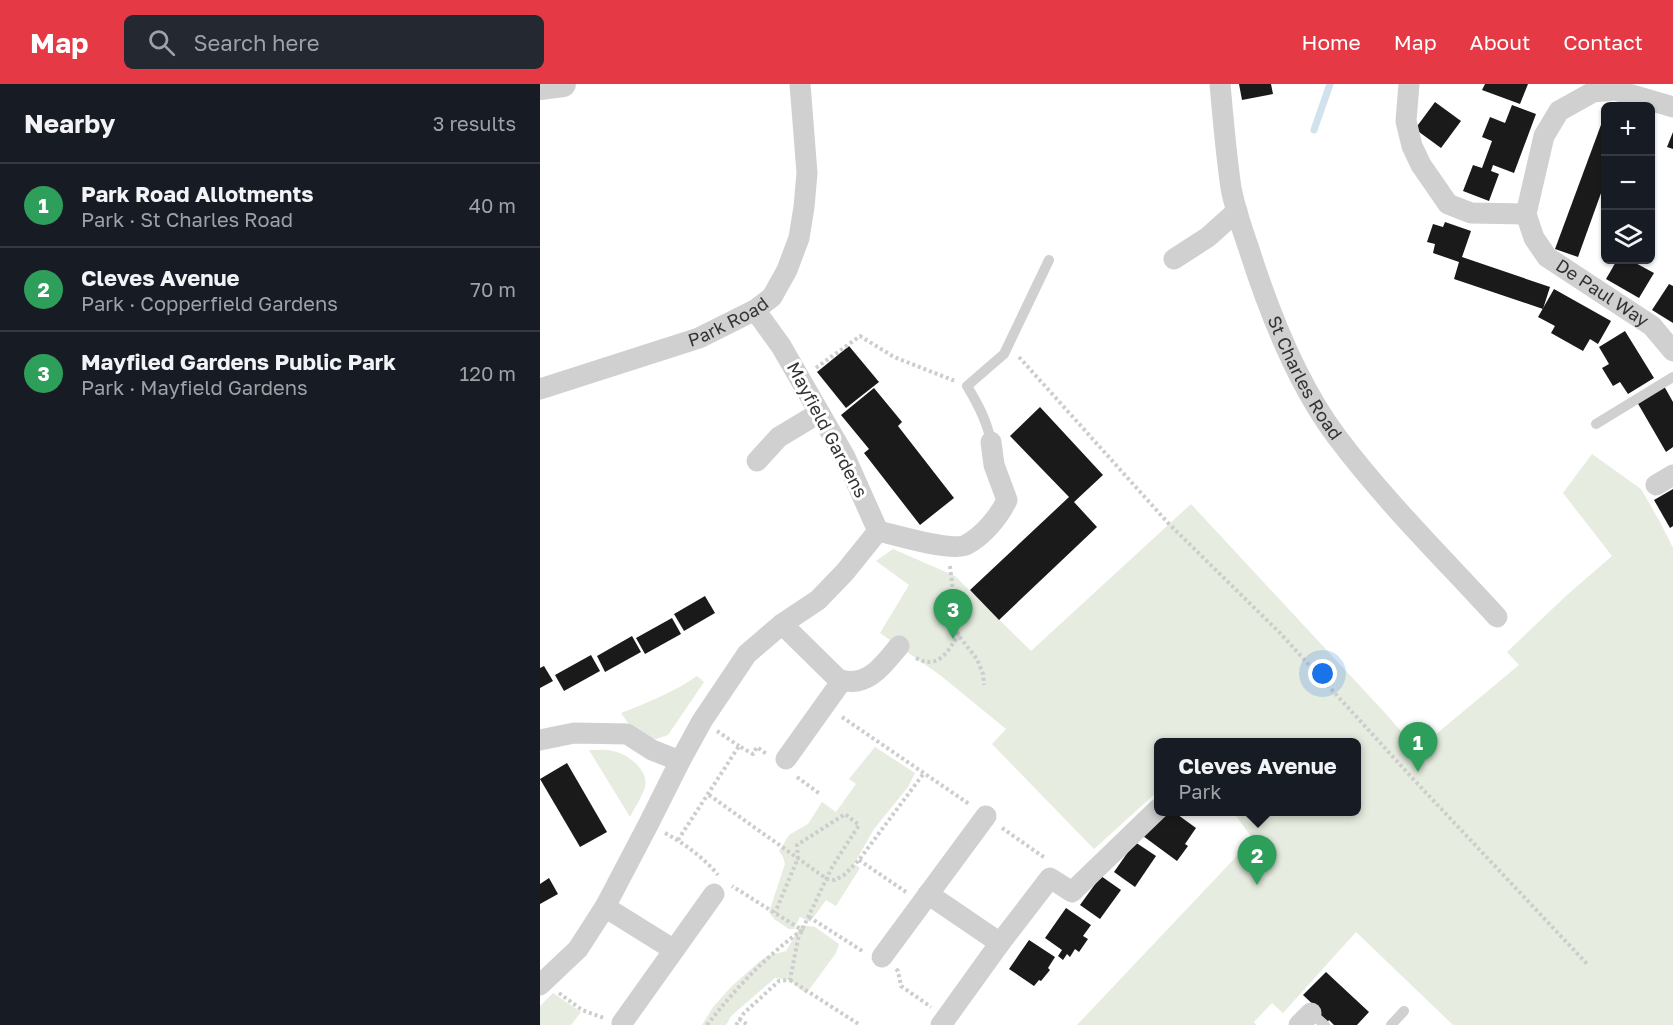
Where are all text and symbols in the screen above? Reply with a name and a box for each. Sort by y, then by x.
search box [124,15,544,69]
text: Map [30,26,88,59]
icon: search [145,26,178,59]
text: Search here [193,29,319,56]
text: Home [1301,29,1361,55]
text: Map [1394,29,1437,55]
text: About [1470,29,1530,55]
text: Contact [1563,29,1643,55]
map controls [1601,102,1655,264]
button: + [1601,102,1655,156]
text: Nearby [24,108,115,139]
text: 3 results [433,111,516,135]
button: − [1601,156,1655,210]
text: Park Road Allotments [81,180,314,207]
text: 1 [38,193,49,217]
text: 40 m [469,193,516,217]
text: Park · St Charles Road [81,207,293,231]
button: layers [1601,210,1655,264]
street label: De Paul Way [1552,254,1653,331]
text: Cleves Avenue [81,264,240,291]
text: 2 [37,277,50,301]
text: 70 m [470,277,516,301]
text: Park · Copperfield Gardens [81,291,338,315]
street label: Park Road [685,292,772,351]
street label: St Charles Road [1264,312,1347,444]
text: Mayfiled Gardens Public Park [81,348,396,375]
street label: Mayfield Gardens [783,358,873,501]
text: 3 [37,361,50,385]
text: 120 m [460,361,516,385]
text: Park · Mayfield Gardens [81,375,308,399]
pin: 3 [934,590,972,639]
your location [1308,659,1337,688]
pin: 1 [1398,722,1438,772]
popup [1154,738,1361,816]
text: Cleves Avenue [1178,752,1337,779]
text: Park [1178,779,1222,803]
pin: 2 [1238,836,1276,885]

